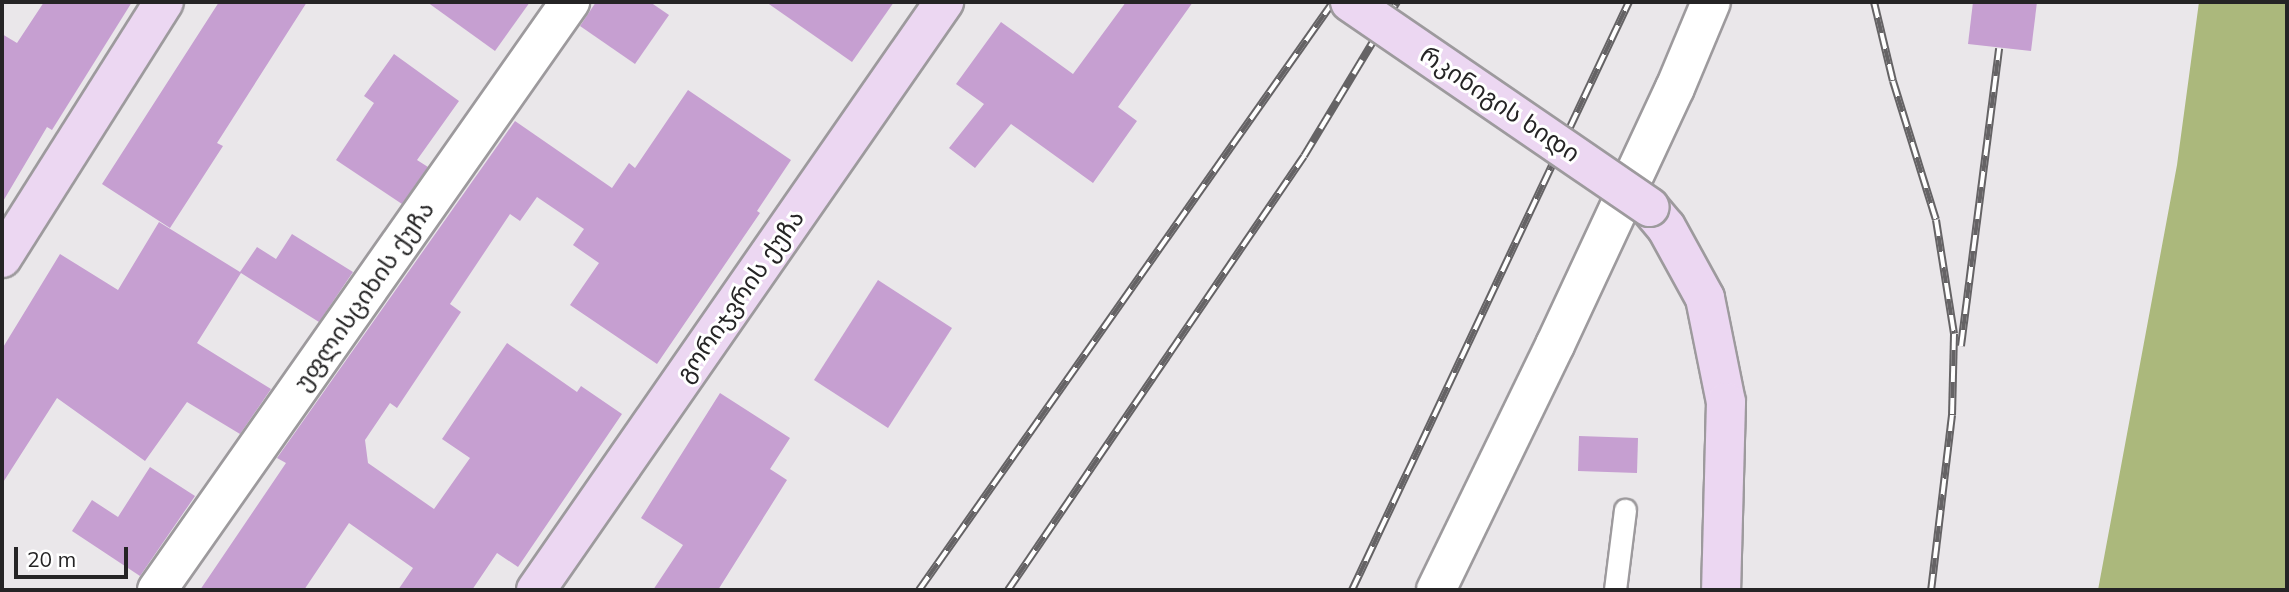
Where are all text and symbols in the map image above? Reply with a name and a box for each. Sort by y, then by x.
street label: რკინიგის ხიდი [1415,40,1585,168]
street label: უფლისციხის ქუჩა [288,196,440,396]
street label: გორიჯვრის ქუჩა [670,204,810,388]
scale bar [18,532,131,576]
text: 20 m [27,546,76,572]

